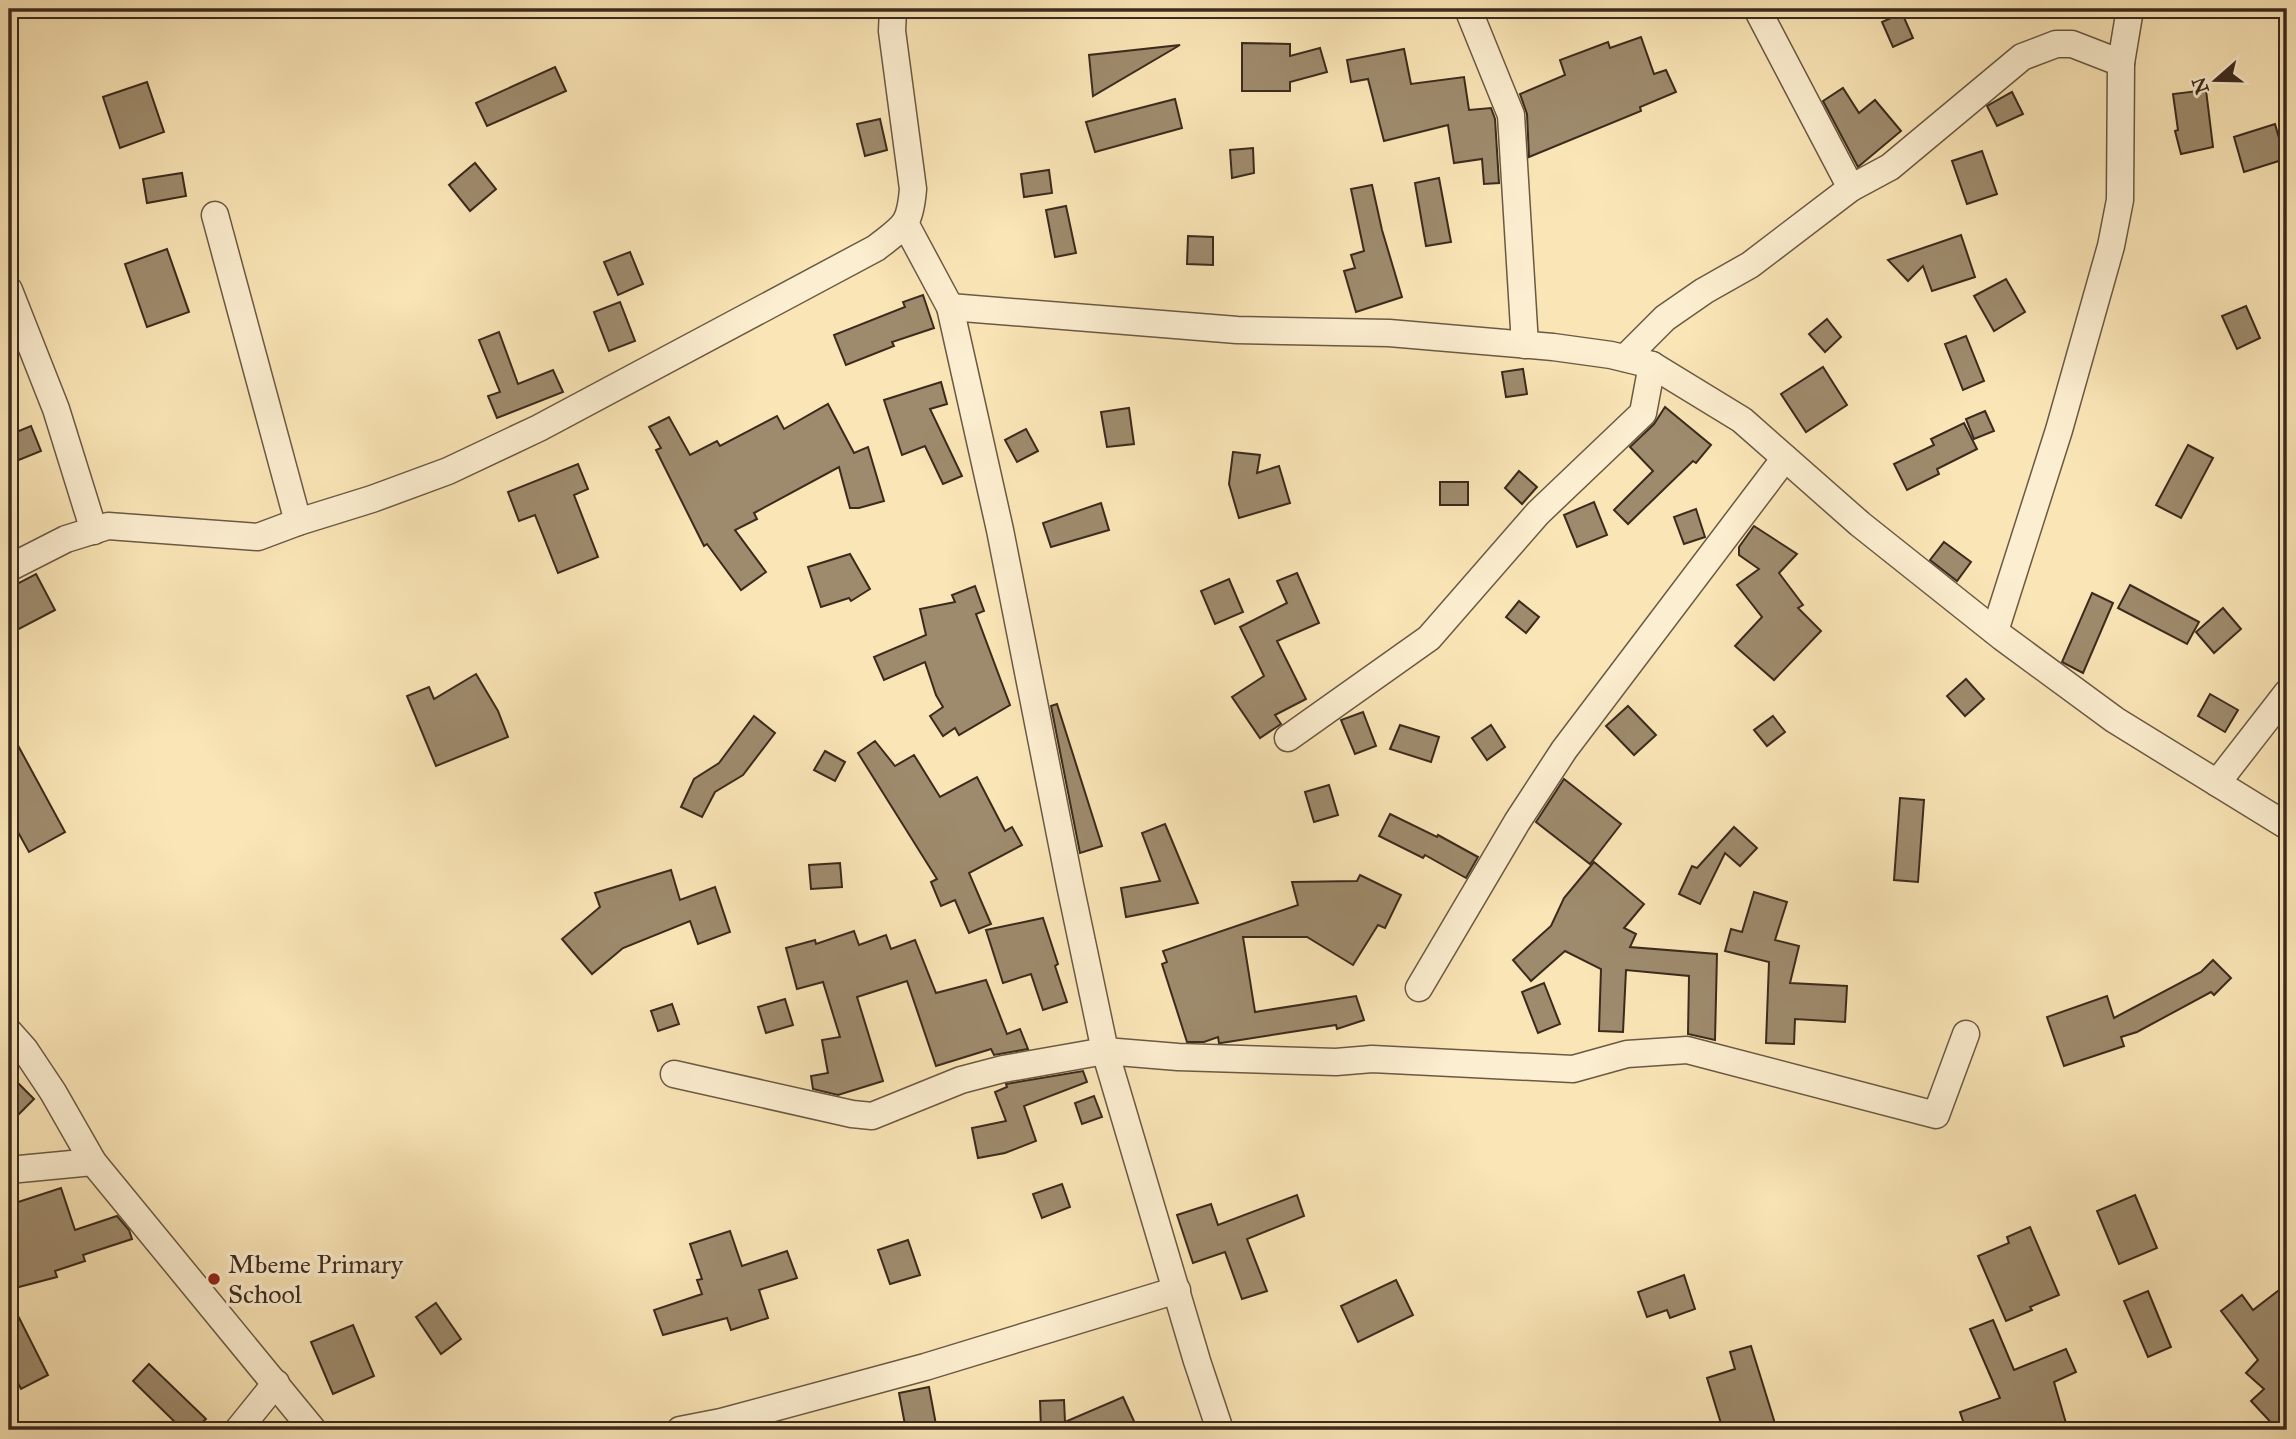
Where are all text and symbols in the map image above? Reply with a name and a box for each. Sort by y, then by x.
north arrow [2180,46,2250,116]
text: N [2187,74,2214,97]
place label: Mbeme Primary School [228,1248,404,1310]
marker: Mbeme Primary School [206,1271,222,1287]

